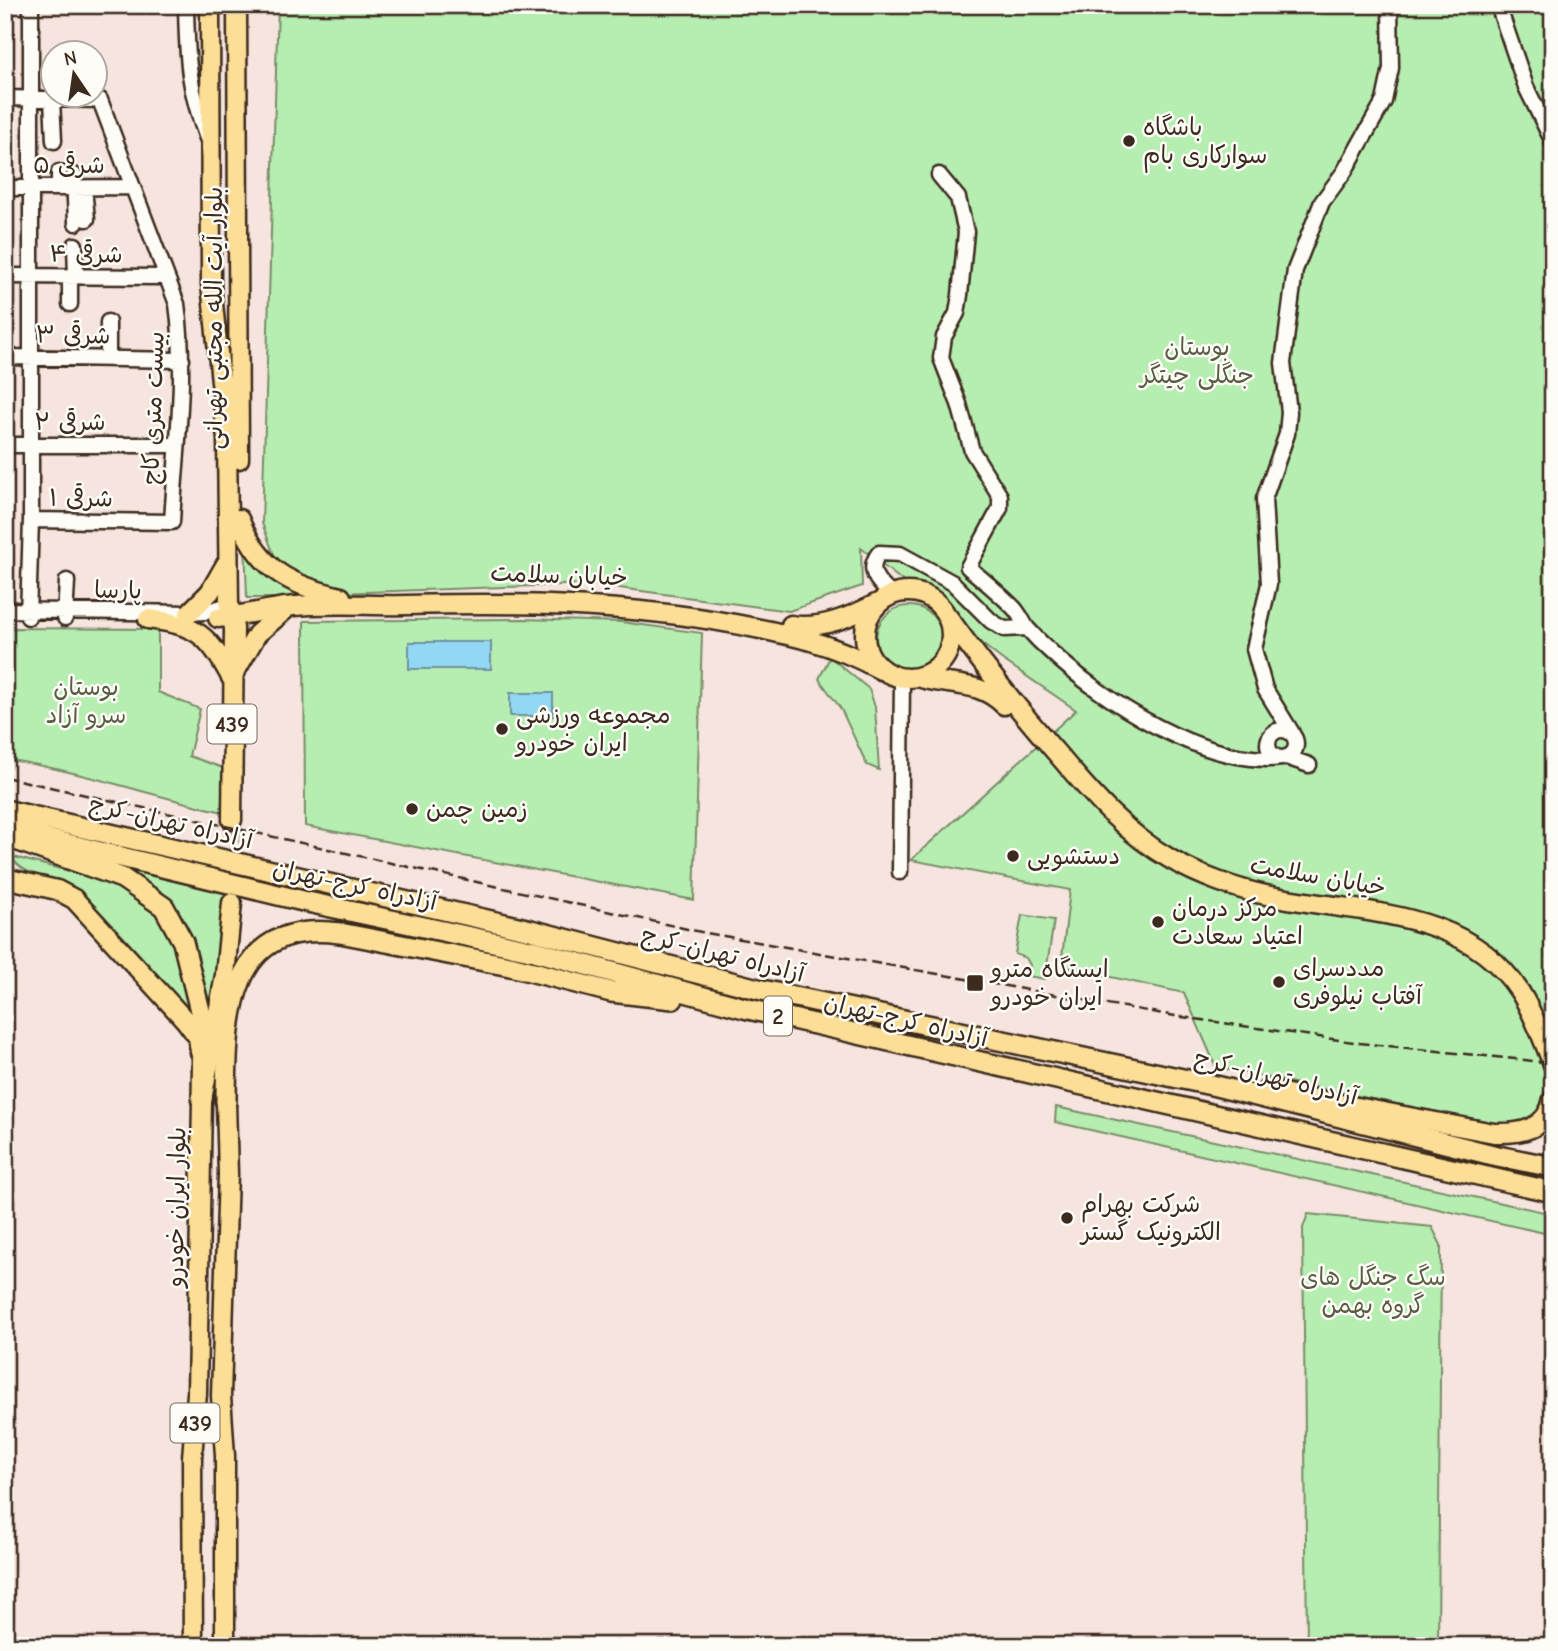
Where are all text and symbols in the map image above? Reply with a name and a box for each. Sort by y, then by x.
north arrow [38,38,108,108]
text: N [62,46,79,71]
place label: باشگاه سوارکاری بام [1143,113,1267,173]
marker: باشگاه سوارکاری بام [1121,133,1137,149]
street label: ۵ شرقی [33,150,105,179]
street label: بلوار آیت الله مجتبی تهرانی [200,187,229,449]
street label: ۴ شرقی [49,238,123,269]
street label: ۳ شرقی [35,319,111,350]
street label: بیست متری کاج [136,331,172,485]
park label: بوستان جنگلی چیتگر [1138,333,1254,390]
street label: ۲ شرقی [34,407,106,436]
street label: ۱ شرقی [49,482,113,513]
street label: خیابان سلامت [490,559,628,591]
street label: پارسا [94,576,142,605]
park label: بوستان سرو آزاد [46,673,126,730]
place label: مجموعه ورزشی ایران خودرو [514,701,670,757]
road number: 439 [208,704,256,744]
marker: مجموعه ورزشی ایران خودرو [494,721,510,737]
street label: آزادراه تهران-کرج [86,790,257,857]
place label: زمین چمن [426,795,528,824]
marker: زمین چمن [404,801,420,817]
place label: دستشویی [1027,842,1120,872]
marker: دستشویی [1005,848,1021,864]
street label: خیابان سلامت [1248,850,1388,902]
street label: آزادراه کرج-تهران [270,854,441,918]
place label: مرکز درمان اعتیاد سعادت [1172,894,1303,950]
marker: مرکز درمان اعتیاد سعادت [1150,914,1166,930]
street label: آزادراه تهران-کرج [638,920,809,990]
place label: مددسرای آفتاب نیلوفری [1293,954,1423,1012]
place label: ایستگاه مترو ایران خودرو [989,955,1109,1011]
marker: ایستگاه مترو ایران خودرو [965,973,985,993]
marker: مددسرای آفتاب نیلوفری [1271,974,1287,990]
street label: آزادراه کرج-تهران [821,988,992,1055]
road number: 2 [764,996,792,1036]
street label: آزادراه تهران-کرج [1191,1043,1362,1113]
street label: بلوار ایران خودرو [161,1127,192,1289]
place label: شرکت بهرام الکترونیک گستر [1079,1190,1221,1247]
marker: شرکت بهرام الکترونیک گستر [1059,1210,1075,1226]
park label: سگ جنگل های گروه بهمن [1300,1263,1446,1319]
road number: 439 [170,1404,220,1442]

